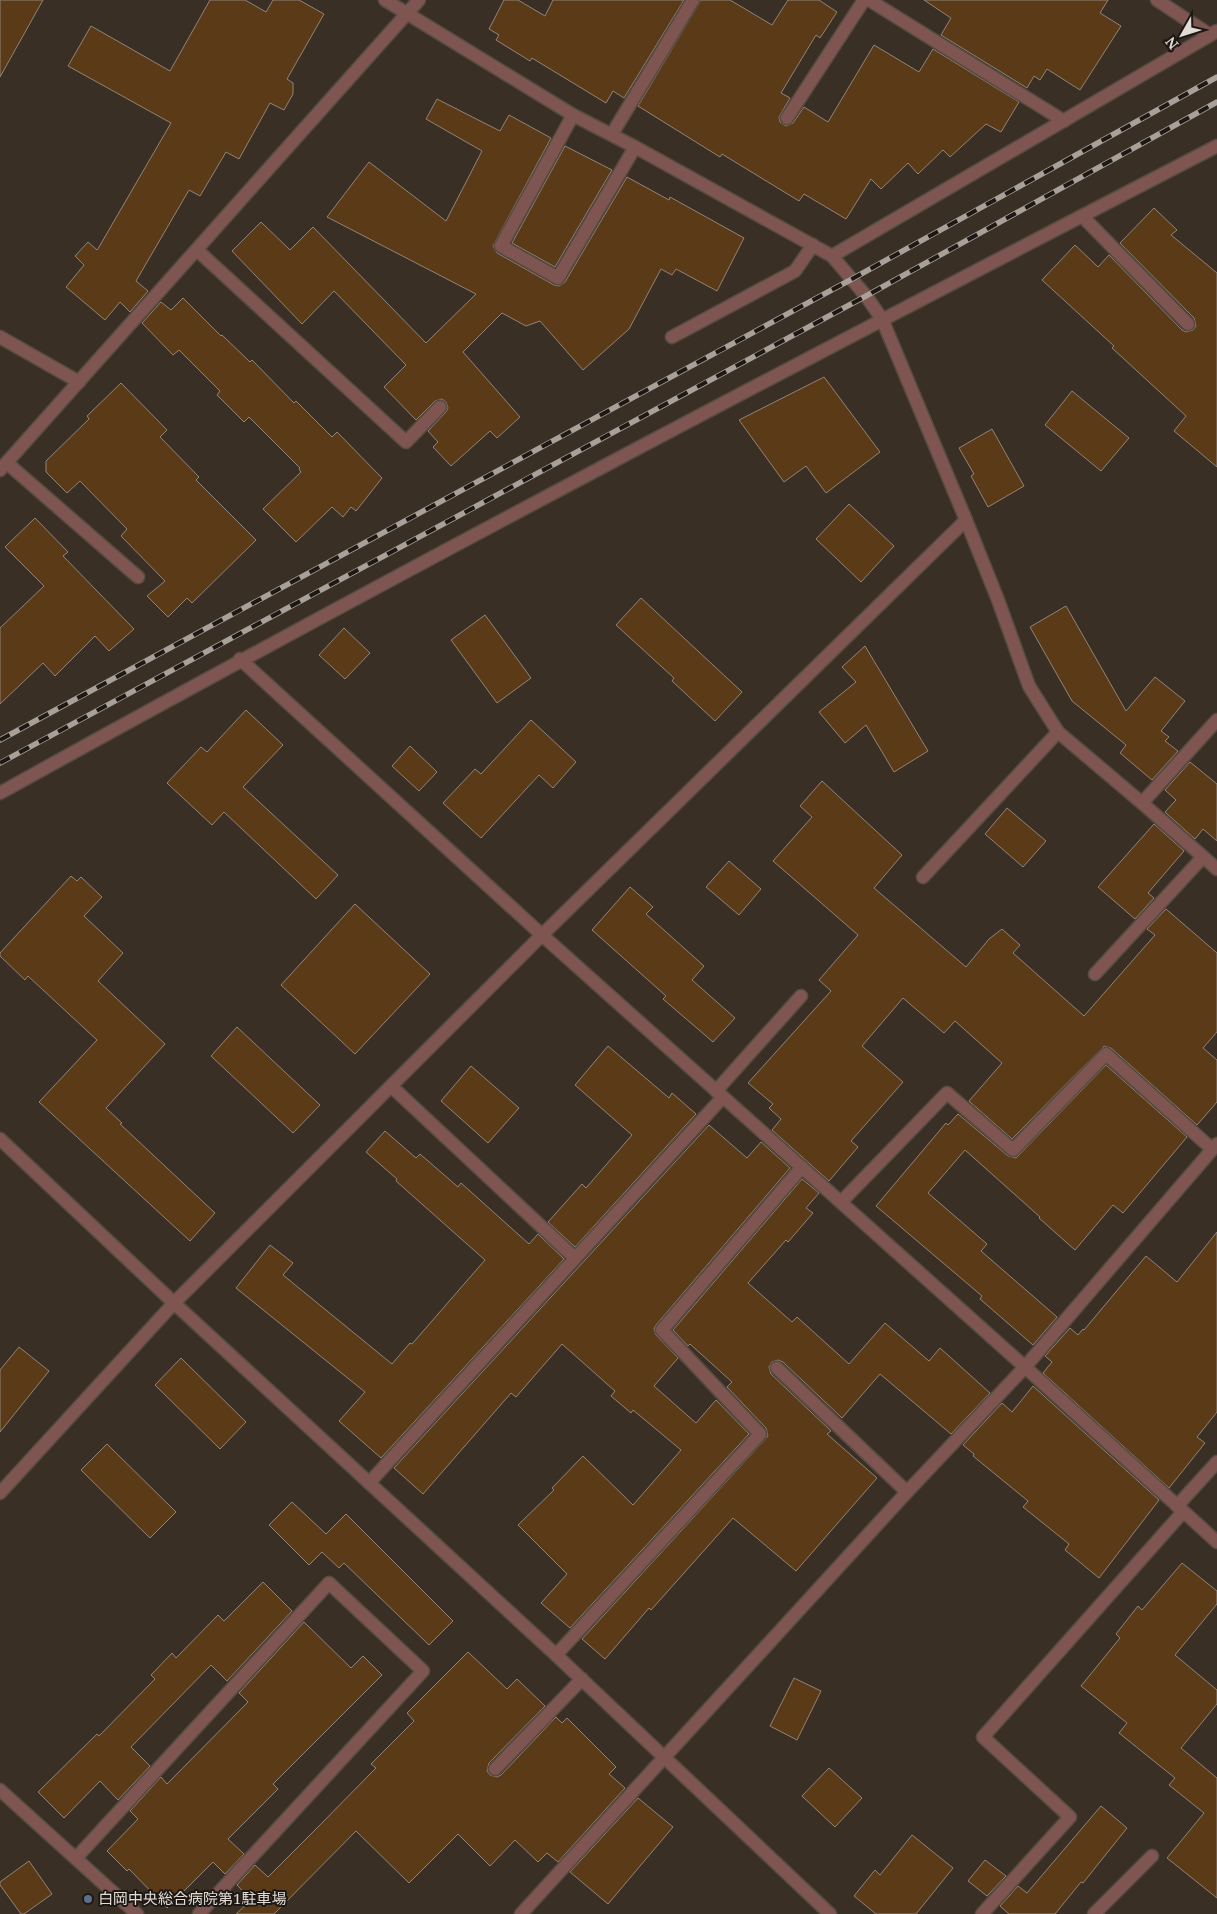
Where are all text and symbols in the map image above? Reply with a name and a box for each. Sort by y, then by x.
north arrow [1157,10,1207,60]
text: N [1161,33,1182,54]
place label: 白岡中央総合病院第1駐車場 [98,1888,286,1908]
marker: 白岡中央総合病院第1駐車場 [82,1893,94,1905]

